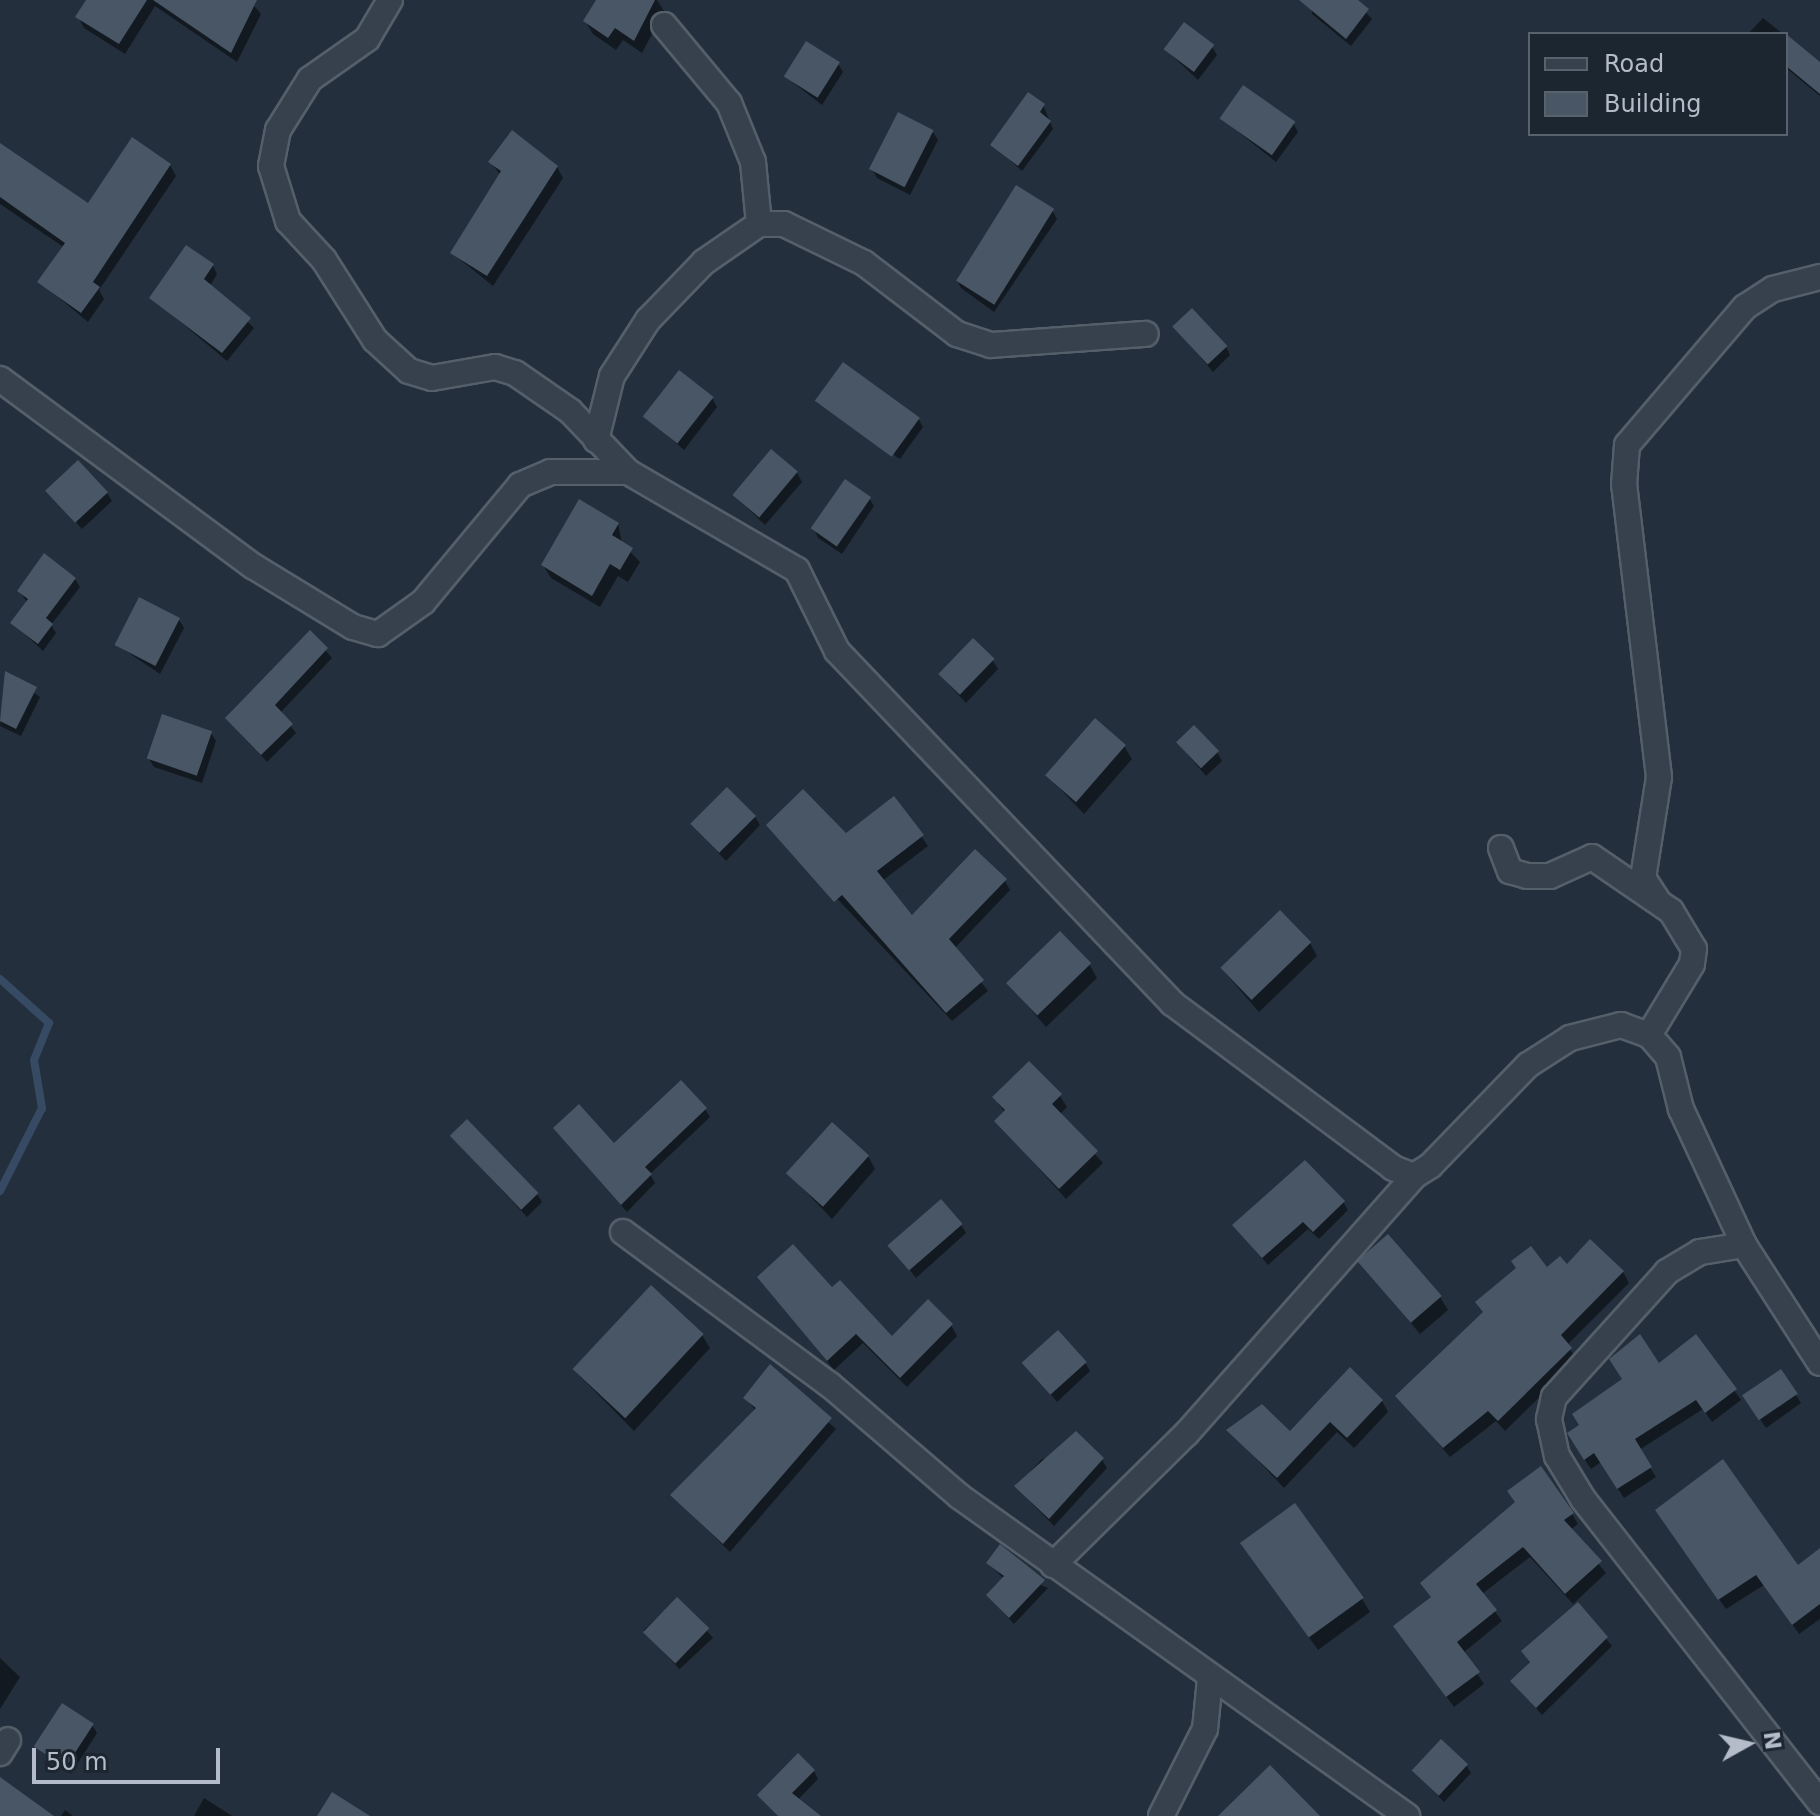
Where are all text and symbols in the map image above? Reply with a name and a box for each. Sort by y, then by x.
legend [1528,32,1788,136]
text: Road [1604,50,1664,78]
text: Building [1604,90,1701,118]
north arrow [1708,1704,1788,1784]
text: N [1759,1730,1786,1751]
scale bar [36,1732,224,1782]
text: 50 m [46,1748,108,1776]

